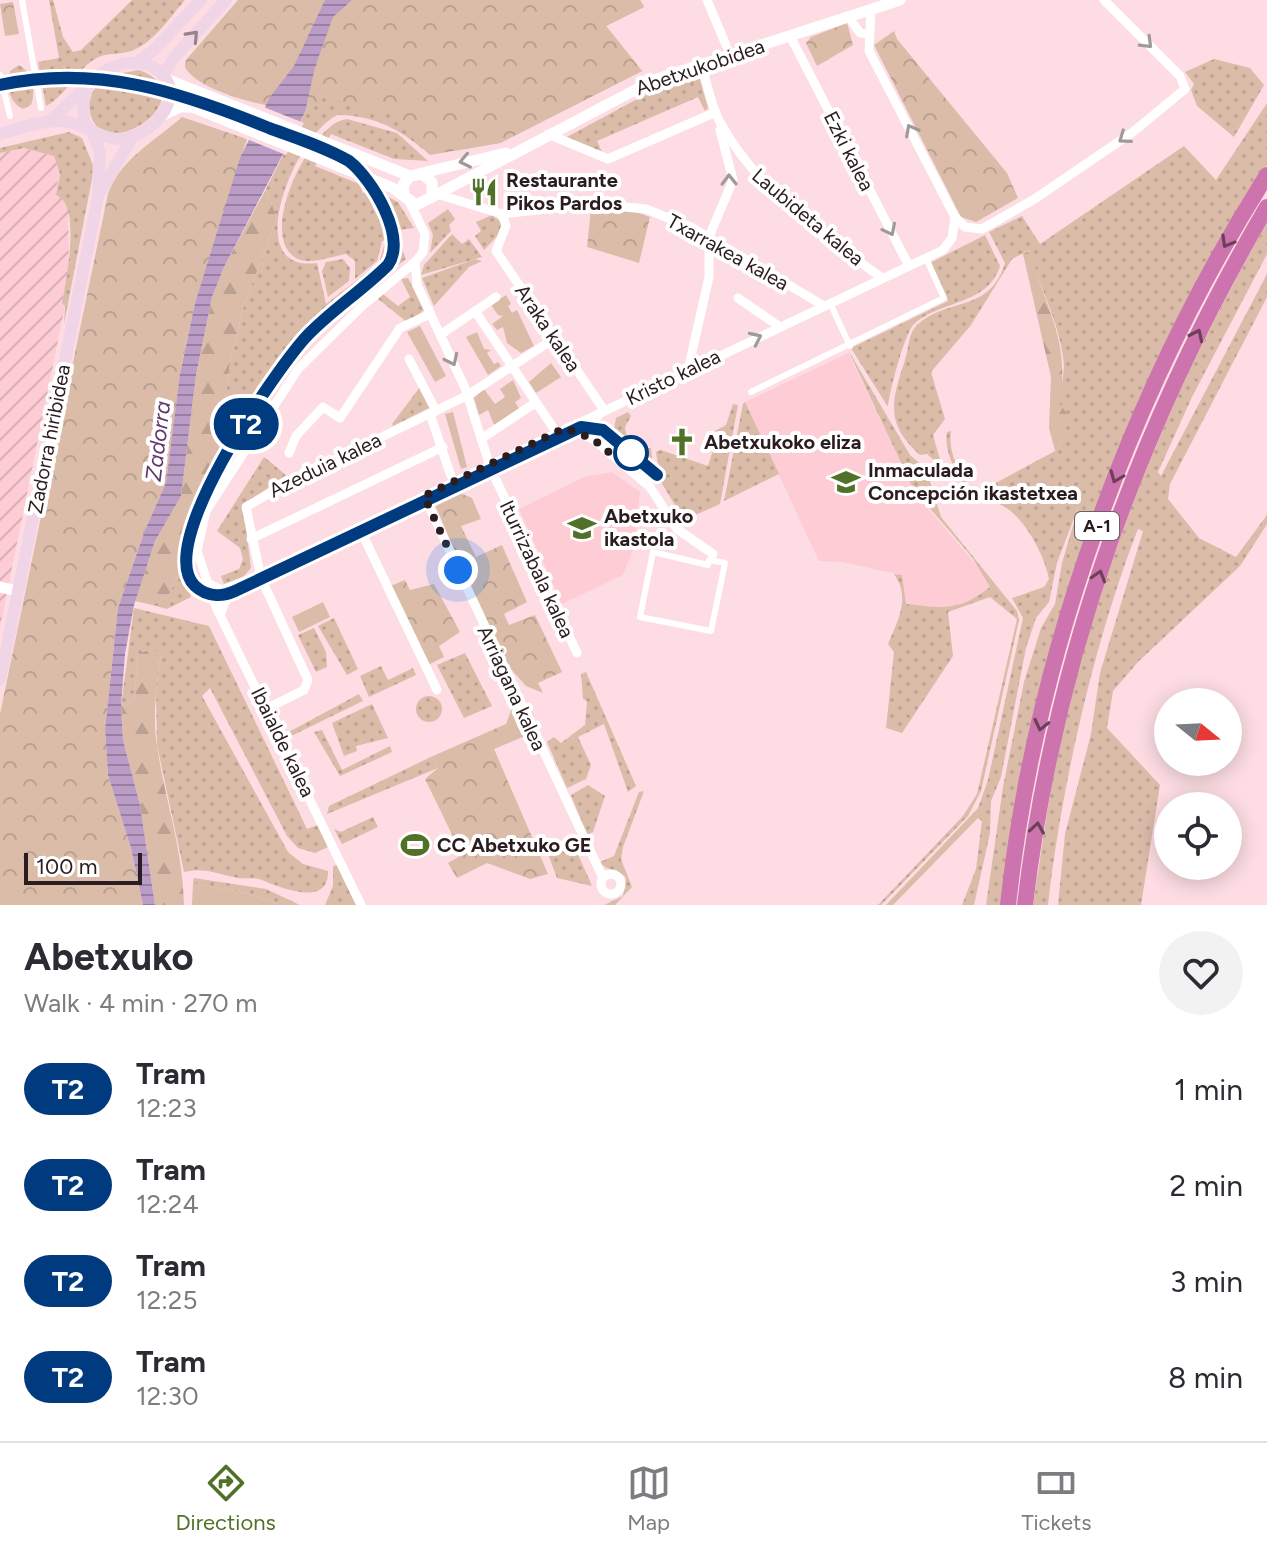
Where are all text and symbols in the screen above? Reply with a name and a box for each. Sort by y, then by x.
one-way arrow [183,31,198,45]
street label: Abetxukobidea [632,34,768,100]
one-way arrow [1138,34,1152,48]
street label: Ezki kalea [819,107,879,195]
one-way arrow [906,124,921,139]
one-way arrow [1119,128,1133,143]
one-way arrow [459,152,473,169]
street label: Laubideta kalea [747,163,869,271]
place label: Restaurante Pikos Pardos [506,168,622,215]
one-way arrow [721,173,738,185]
restaurant icon: Restaurante Pikos Pardos [469,177,499,207]
street label: Txarrakea kalea [663,209,793,295]
one-way arrow [880,221,895,236]
one-way arrow [1221,233,1237,248]
street label: Araka kalea [510,280,586,376]
one-way arrow [1187,329,1203,344]
one-way arrow [748,332,763,348]
street label: Kristo kalea [622,344,724,410]
one-way arrow [442,352,458,366]
street label: Zadorra hiribidea [23,362,75,516]
line badge: T2 [210,398,282,450]
water label: Zadorra [140,399,176,483]
text: T2 [230,407,262,441]
street label: Azeduia kalea [265,427,385,503]
church icon: Abetxukoko eliza [667,427,697,457]
place label: Abetxukoko eliza [704,430,861,454]
unlabelled marker [614,436,648,470]
place label: Inmaculada Concepción ikastetxea [868,458,1078,505]
school or university icon: Inmaculada Concepción ikastetxea [831,467,861,497]
one-way arrow [1109,469,1126,483]
street label: Iturrizabala kalea [495,496,579,642]
place label: Abetxuko ikastola [604,504,694,551]
road number: A-1 [1075,512,1119,540]
school or university icon: Abetxuko ikastola [567,513,597,543]
your location [438,550,478,590]
one-way arrow [1090,569,1106,583]
street label: Arriagana kalea [473,622,551,754]
street label: Ibaialde kalea [246,683,320,801]
north arrow [1154,688,1242,776]
map controls [1154,688,1242,880]
one-way arrow [1033,718,1050,732]
button: locate [1154,792,1242,880]
one-way arrow [1028,821,1045,835]
sports icon: CC Abetxuko GE [400,830,430,860]
place label: CC Abetxuko GE [437,833,591,857]
scale bar [24,849,142,885]
text: 100 m [36,853,97,880]
button: heart [1159,931,1243,1015]
text: Abetxuko [24,934,194,980]
text: Walk · 4 min · 270 m [24,987,257,1019]
text: Tram [136,1055,206,1092]
text: 1 min [1174,1071,1243,1108]
text: T2 [52,1072,84,1106]
text: 12:23 [136,1092,197,1124]
text: Tram [136,1151,206,1188]
text: 2 min [1170,1167,1243,1204]
text: T2 [52,1168,84,1202]
text: 12:24 [136,1188,199,1220]
text: Tram [136,1247,206,1284]
text: 3 min [1170,1263,1243,1300]
text: T2 [52,1264,84,1298]
text: 12:25 [136,1284,197,1316]
text: Tram [136,1343,206,1380]
text: 8 min [1168,1359,1243,1396]
text: T2 [52,1360,84,1394]
text: 12:30 [136,1380,199,1412]
tab: Directions [175,1461,276,1536]
tab: Map [627,1461,671,1536]
tab: Tickets [1021,1461,1092,1536]

